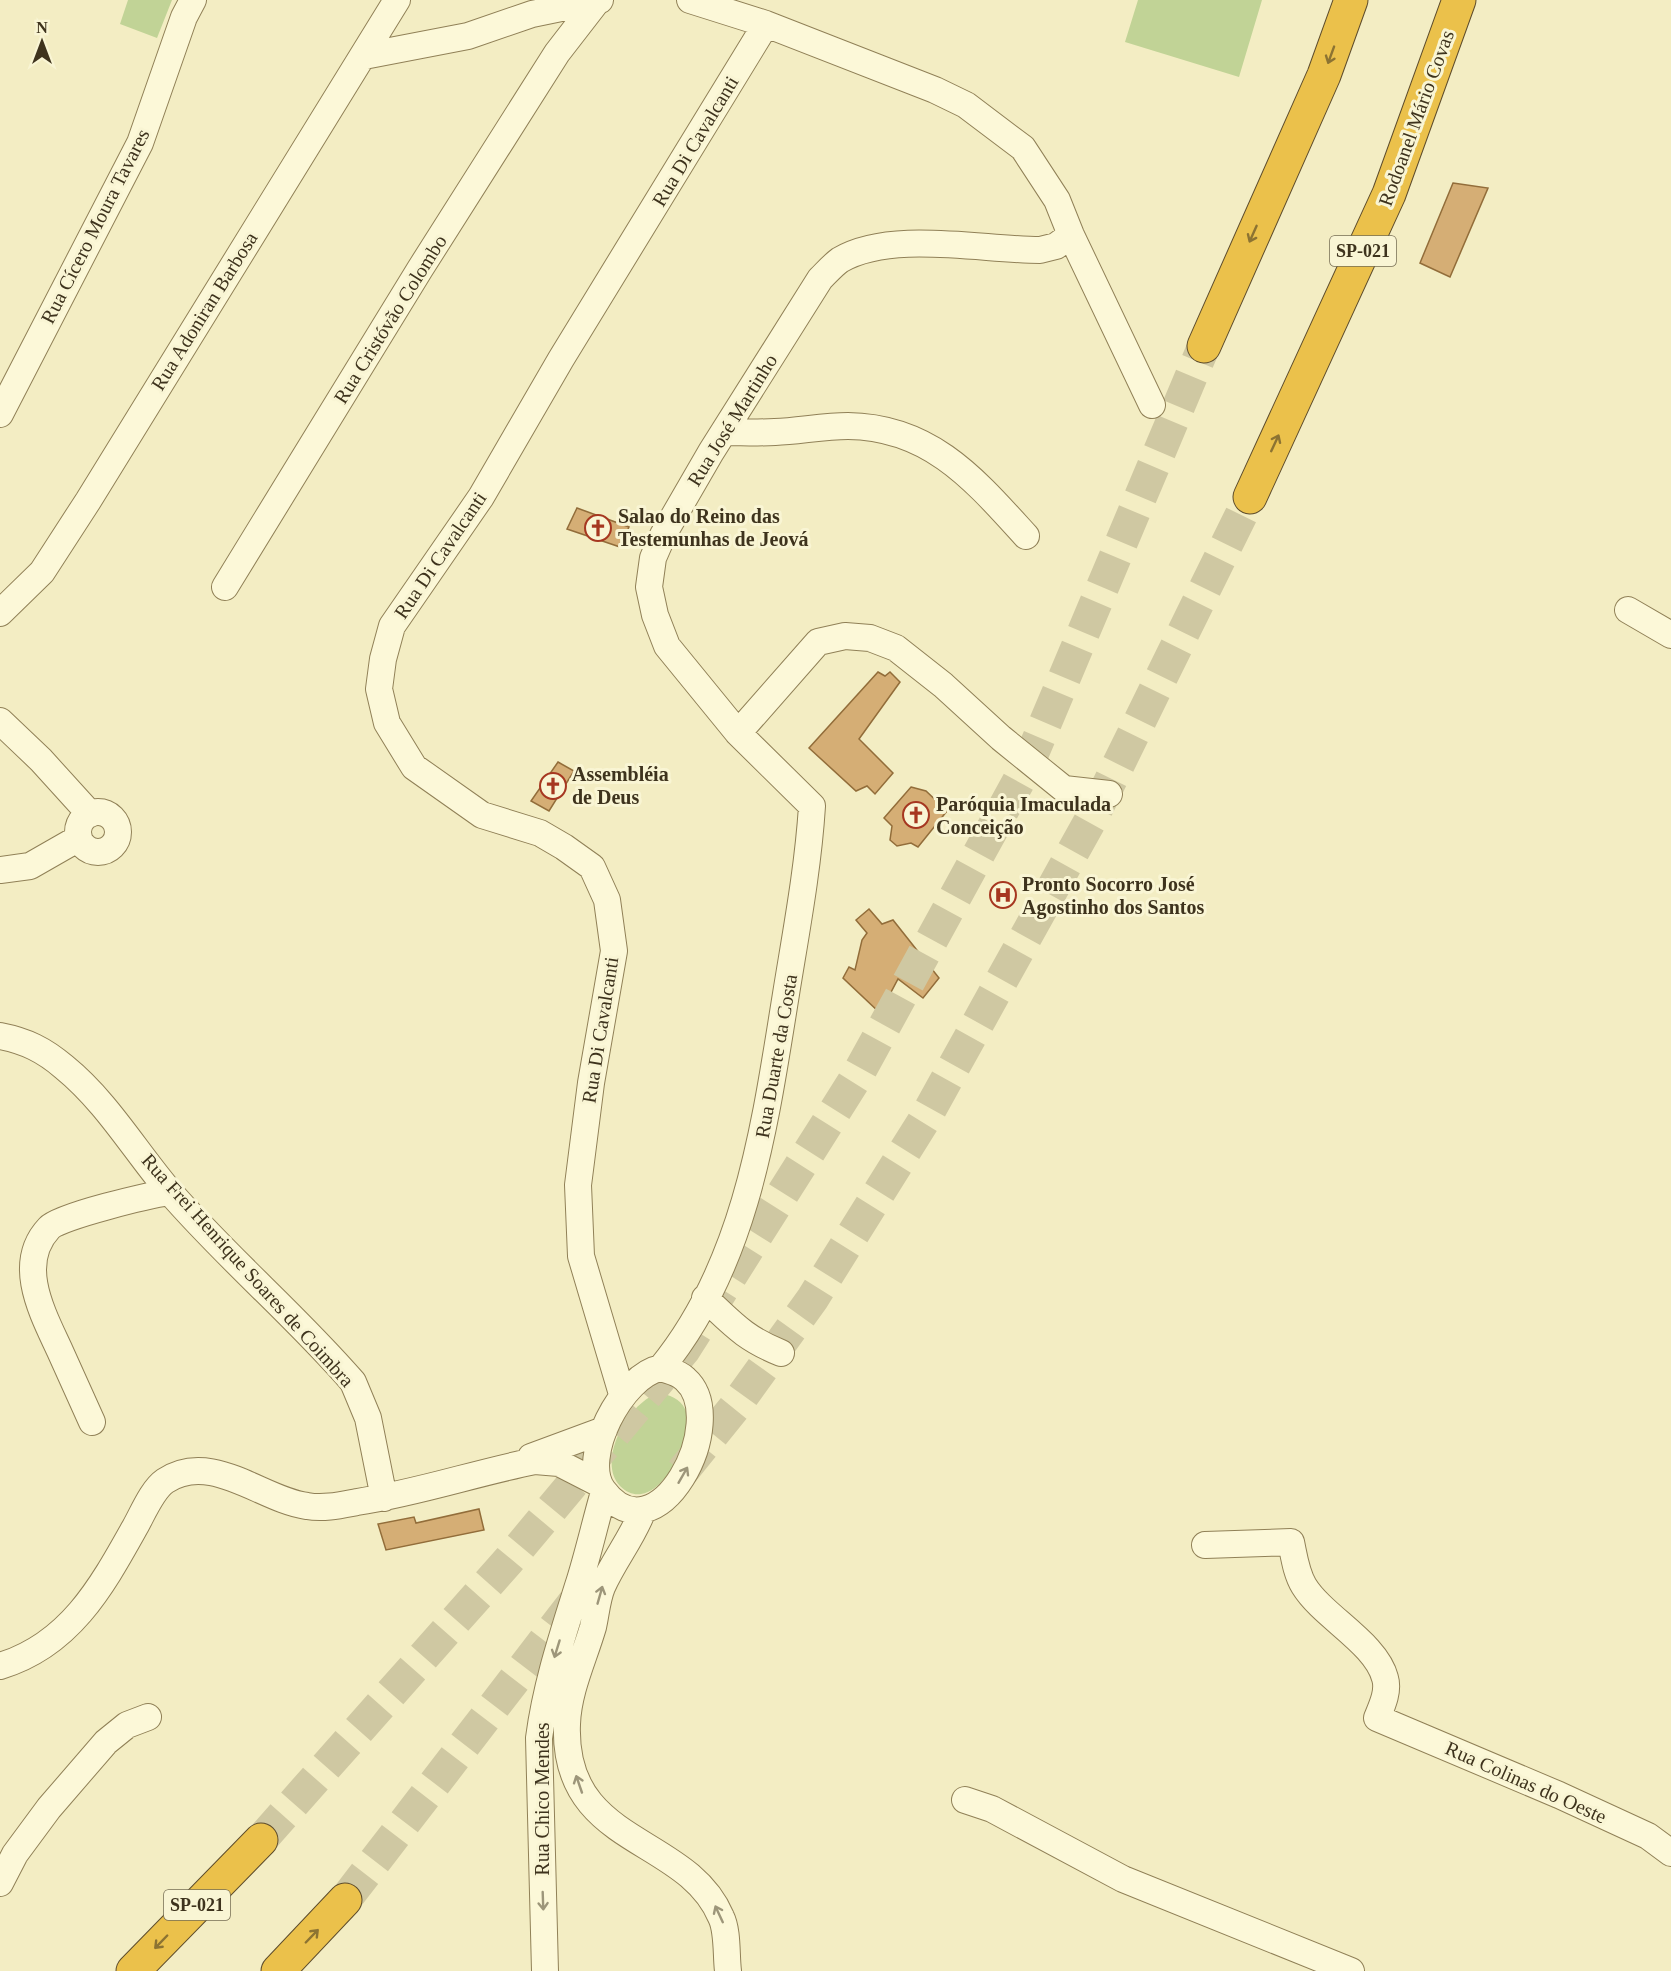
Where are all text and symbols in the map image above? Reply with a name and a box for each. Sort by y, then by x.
north arrow [12,12,72,72]
text: N [36,19,48,36]
street label: Rodoanel Mário Covas [1374,27,1458,209]
one-way arrow [1324,45,1335,64]
street label: Rua Di Cavalcanti [648,72,743,210]
street label: Rua Cícero Moura Tavares [36,125,154,327]
one-way arrow [1247,224,1258,242]
street label: Rua Adoniran Barbosa [146,228,262,394]
street label: Rua Cristóvão Colombo [329,231,451,407]
road number: SP-021 [1330,236,1396,266]
street label: Rua José Martinho [683,350,781,490]
one-way arrow [1269,435,1281,453]
street label: Rua Di Cavalcanti [390,487,491,622]
place label: Salao do Reino das Testemunhas de Jeová [618,505,808,550]
church icon: Salao do Reino das Testemunhas de Jeová [583,513,613,543]
place label: Assembléia de Deus [572,763,669,808]
church icon: Assembléia de Deus [538,771,568,801]
place label: Paróquia Imaculada Conceição [936,793,1111,839]
church icon: Paróquia Imaculada Conceição [901,800,931,830]
place label: Pronto Socorro José Agostinho dos Santos [1022,873,1205,919]
hospital icon: Pronto Socorro José Agostinho dos Santos [988,880,1018,910]
street label: Rua Di Cavalcanti [578,955,622,1105]
street label: Rua Duarte da Costa [751,972,801,1140]
street label: Rua Frei Henrique Soares de Coimbra [137,1149,359,1392]
one-way arrow [677,1467,689,1484]
one-way arrow [595,1586,607,1605]
one-way arrow [551,1639,562,1658]
street label: Rua Chico Mendes [531,1722,553,1876]
street label: Rua Colinas do Oeste [1442,1737,1610,1827]
one-way arrow [572,1775,583,1794]
road number: SP-021 [164,1890,230,1920]
one-way arrow [537,1891,549,1911]
one-way arrow [712,1905,724,1923]
one-way arrow [304,1928,319,1943]
one-way arrow [154,1934,169,1949]

